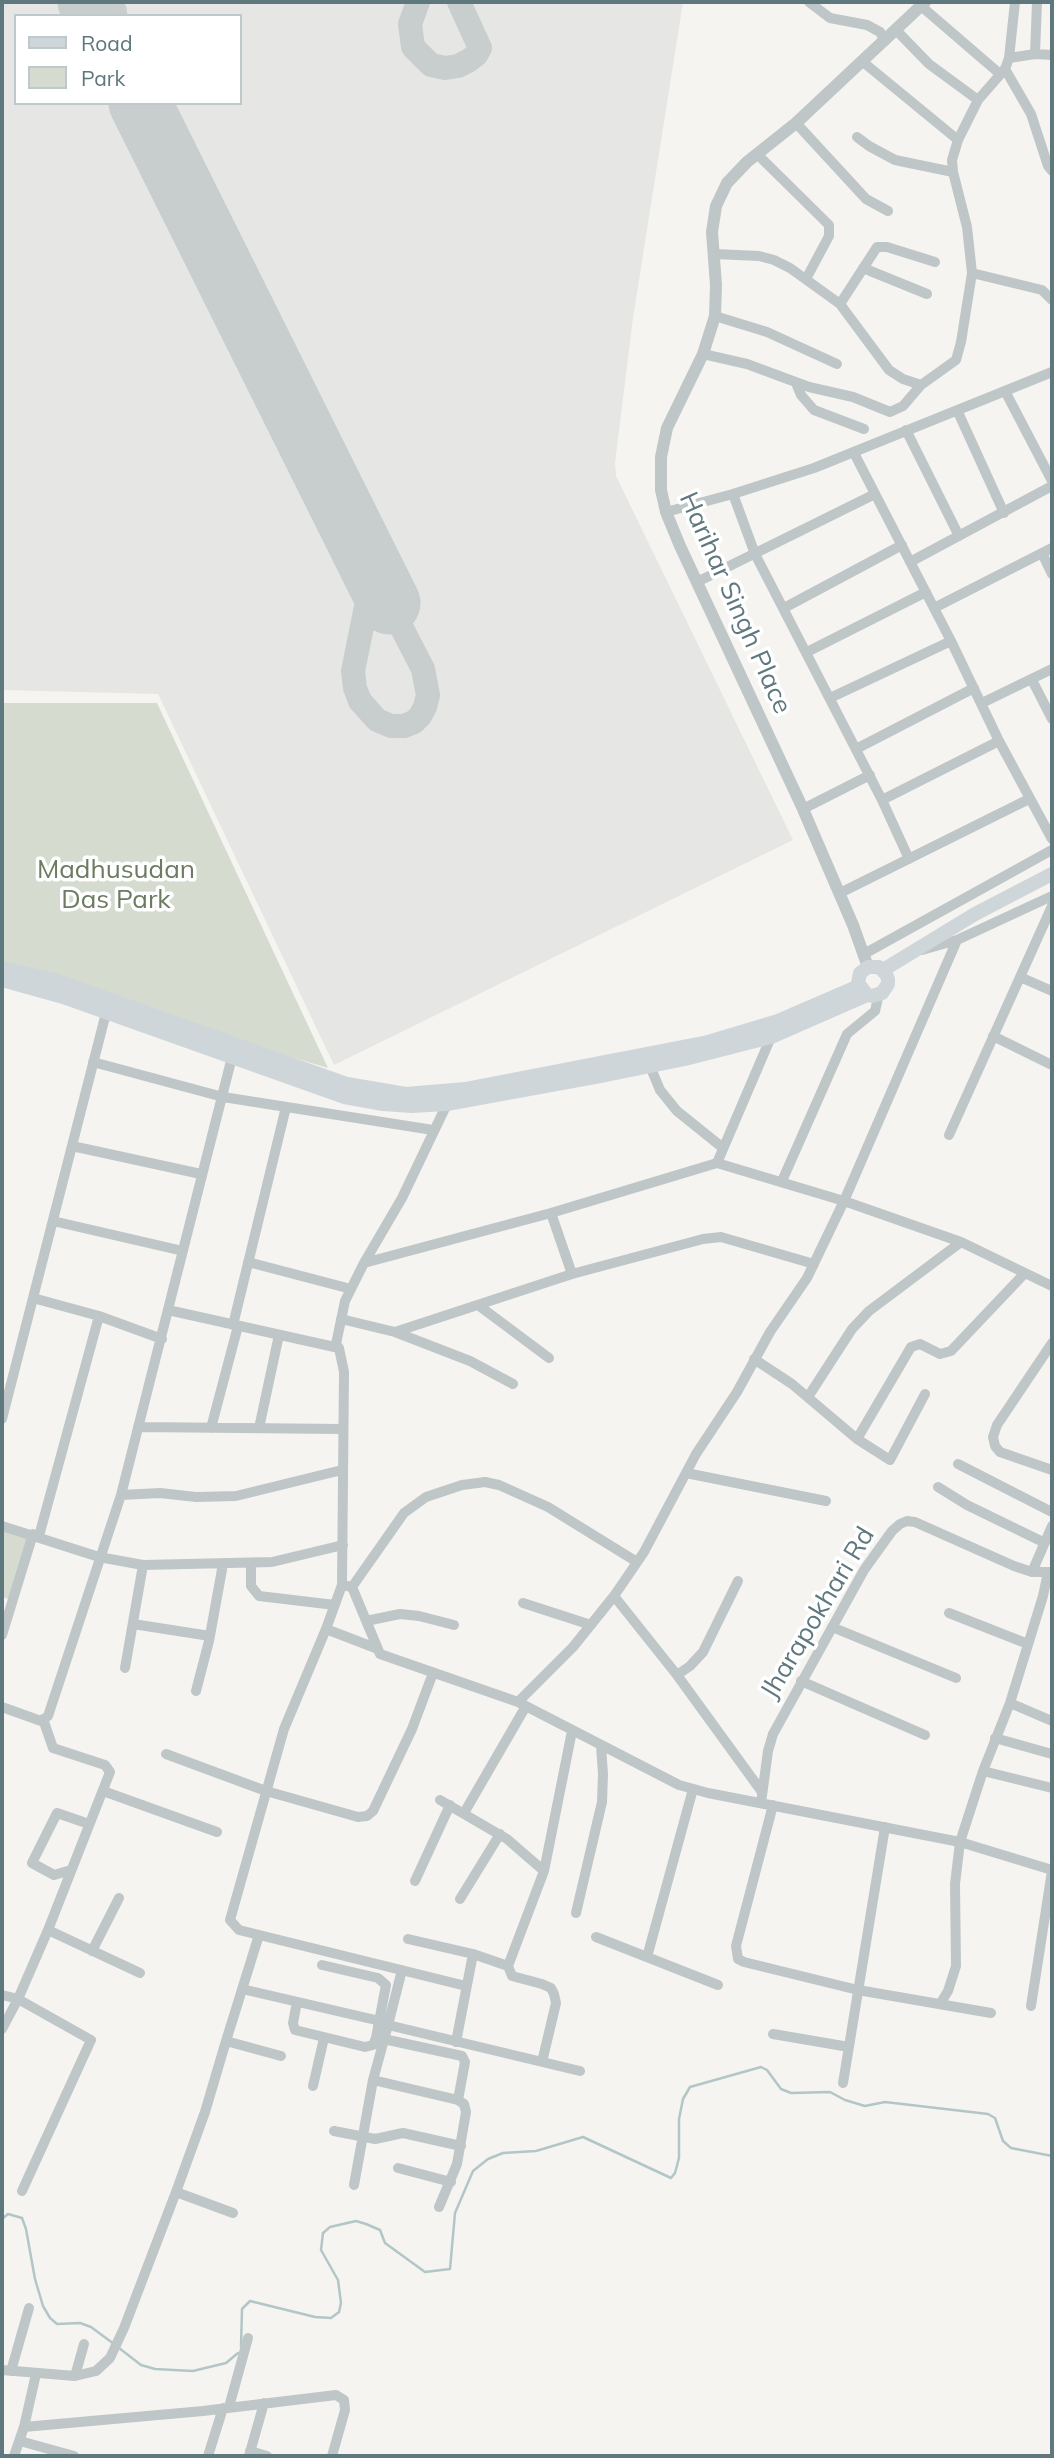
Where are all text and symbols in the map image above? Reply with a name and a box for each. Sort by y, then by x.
legend [14,14,242,105]
text: Road [81,30,132,56]
text: Park [81,65,125,91]
street label: Harihar Singh Place [672,487,798,719]
park label: Madhusudan Das Park [37,854,195,916]
street label: Jharapokhari Rd [754,1522,882,1704]

